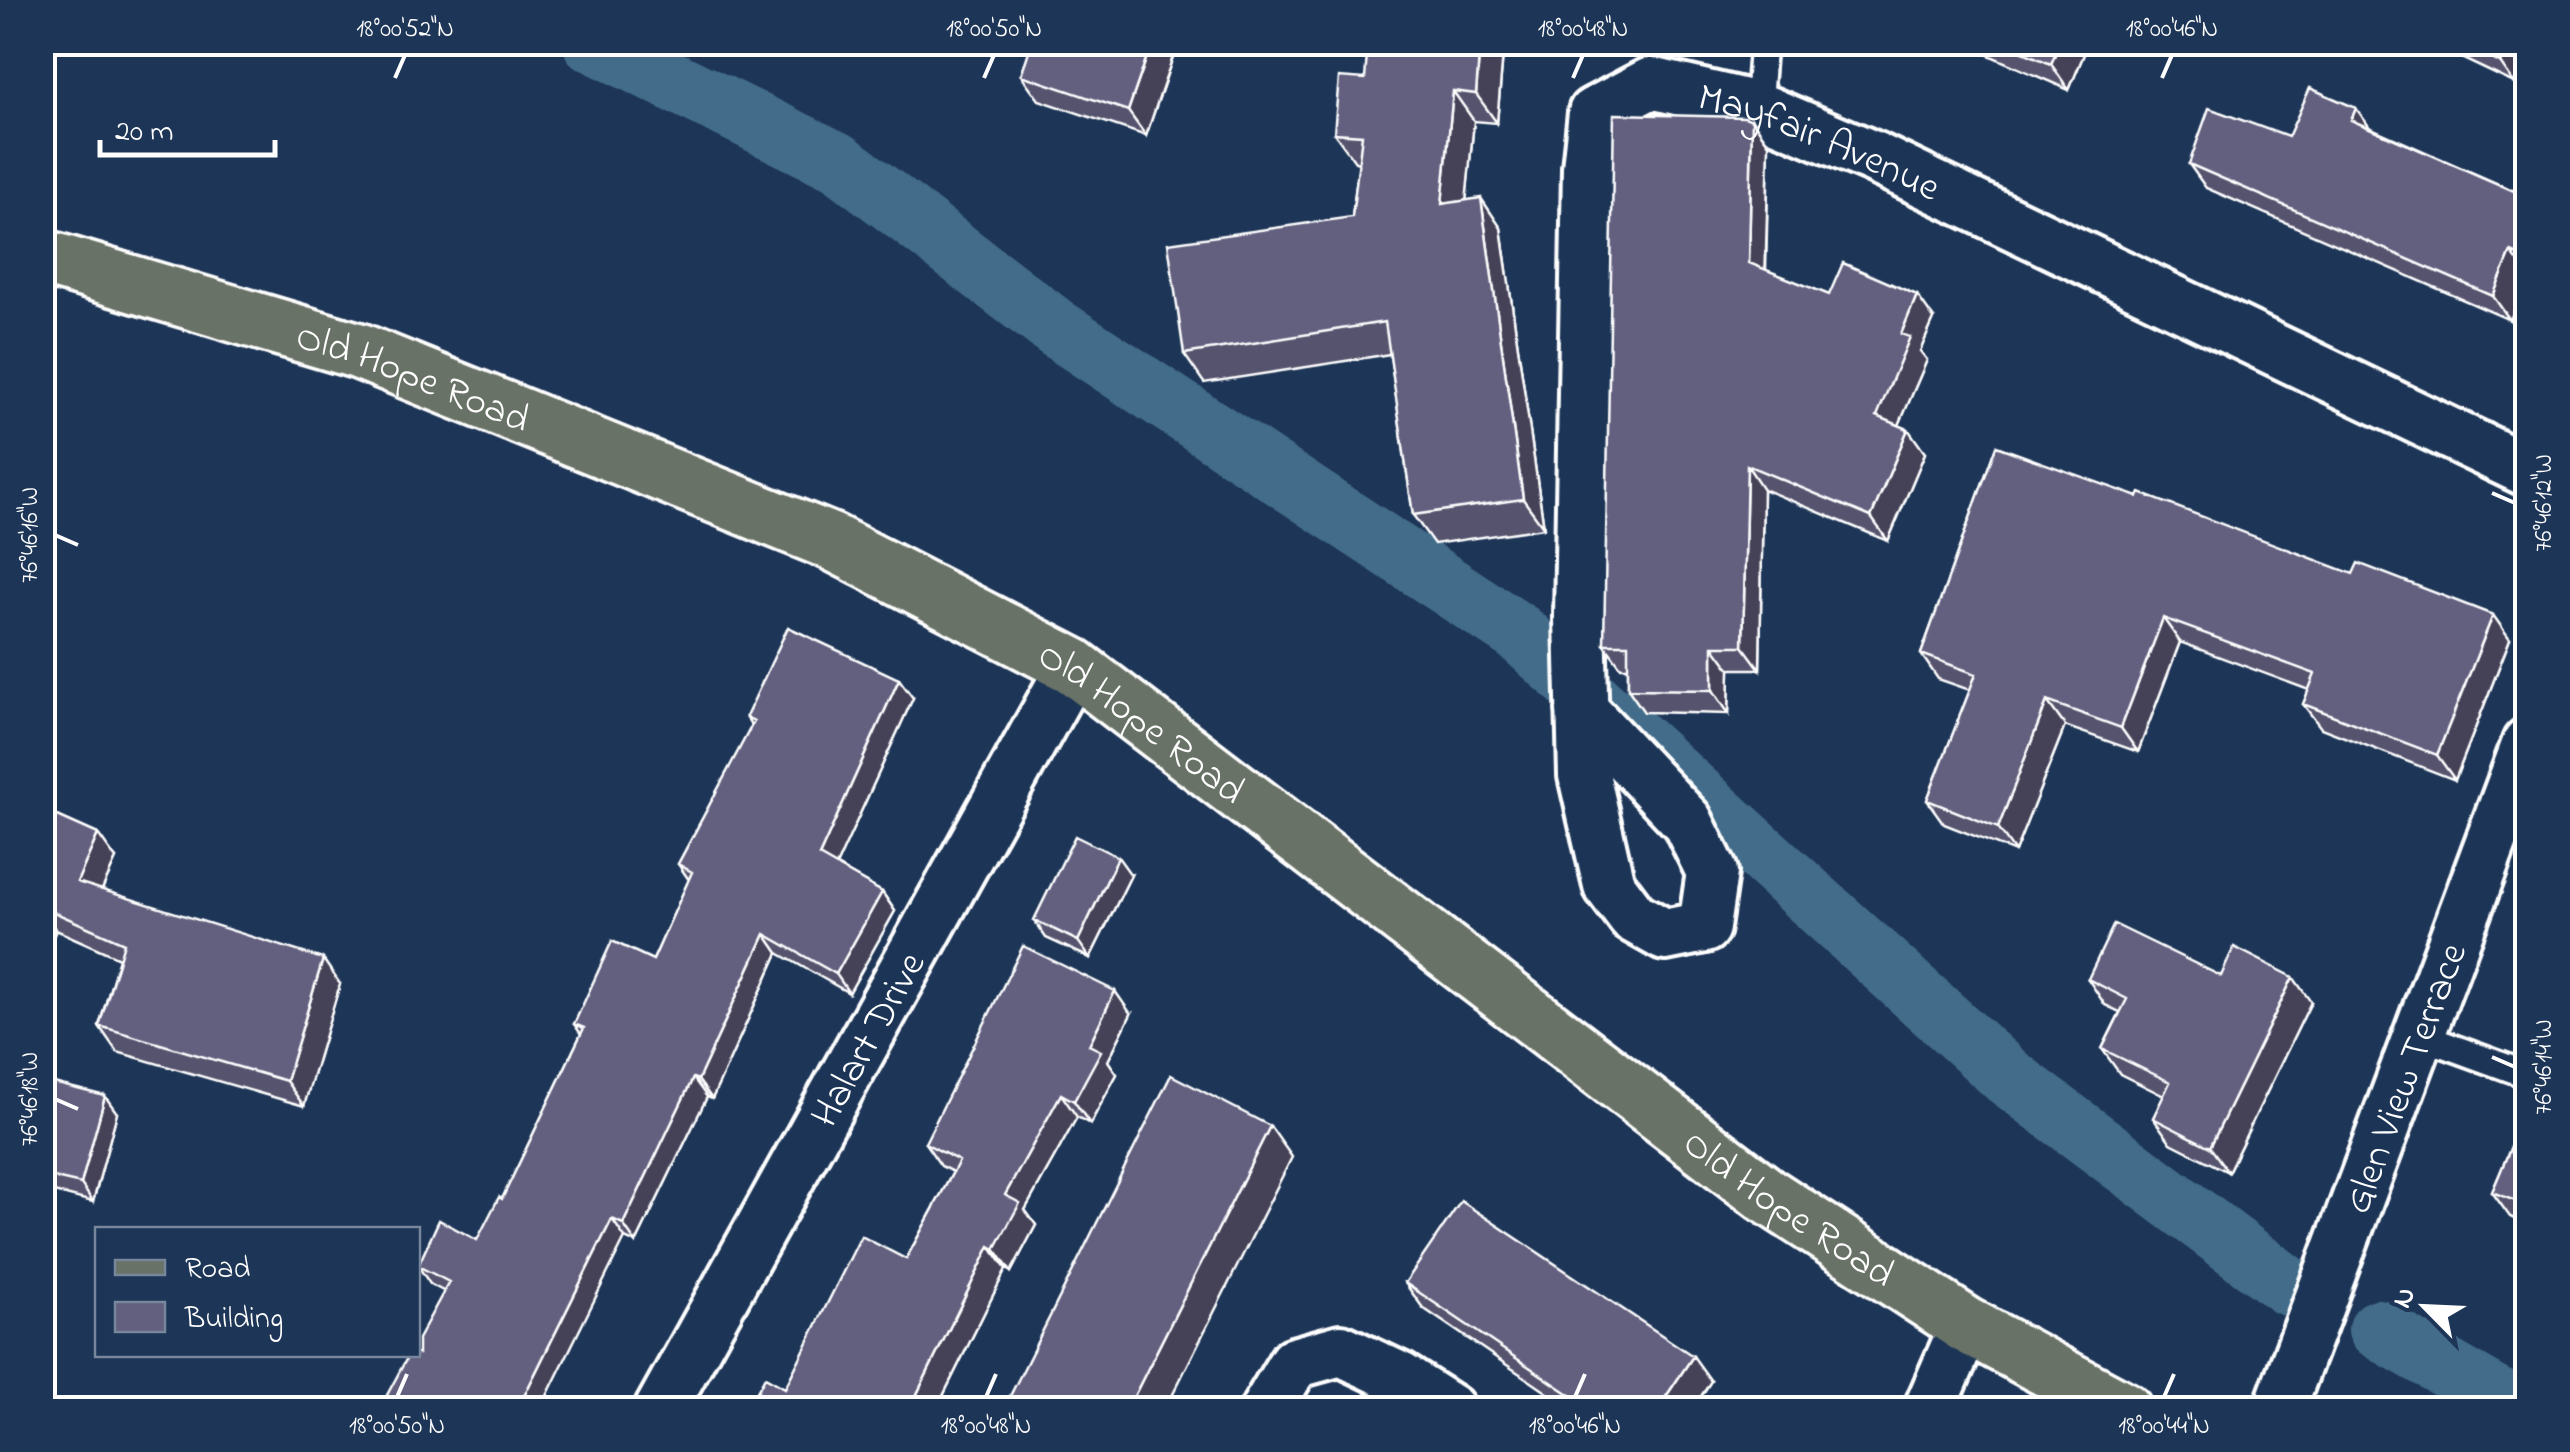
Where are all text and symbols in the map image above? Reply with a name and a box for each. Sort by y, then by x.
text: 18°00'52"N [356,12,454,48]
text: 18°00'50"N [946,12,1042,48]
text: 18°00'48"N [1538,12,1628,48]
text: 18°00'46"N [2126,12,2218,48]
street label: Mayfair Avenue [1692,70,1949,219]
scale bar [100,95,275,157]
text: 20 m [115,111,174,155]
street label: Old Hope Road [288,309,538,451]
text: 76°46'12"W [2527,454,2563,552]
text: 76°46'16"W [13,487,49,583]
street label: Old Hope Road [1026,628,1256,821]
street label: Glen View Terrace [2330,935,2485,1223]
street label: Halart Drive [798,942,943,1139]
text: 76°46'14"W [2527,1019,2563,1115]
text: 76°46'18"W [13,1052,49,1146]
street label: Old Hope Road [1669,1116,1905,1305]
legend [95,1227,420,1357]
text: Road [185,1248,250,1292]
north arrow [2375,1257,2475,1357]
text: N [2383,1281,2428,1315]
text: Building [184,1298,283,1342]
text: 18°00'50"N [349,1409,445,1445]
text: 18°00'48"N [941,1409,1031,1445]
text: 18°00'46"N [1529,1409,1621,1445]
text: 18°00'44"N [2118,1409,2210,1445]

